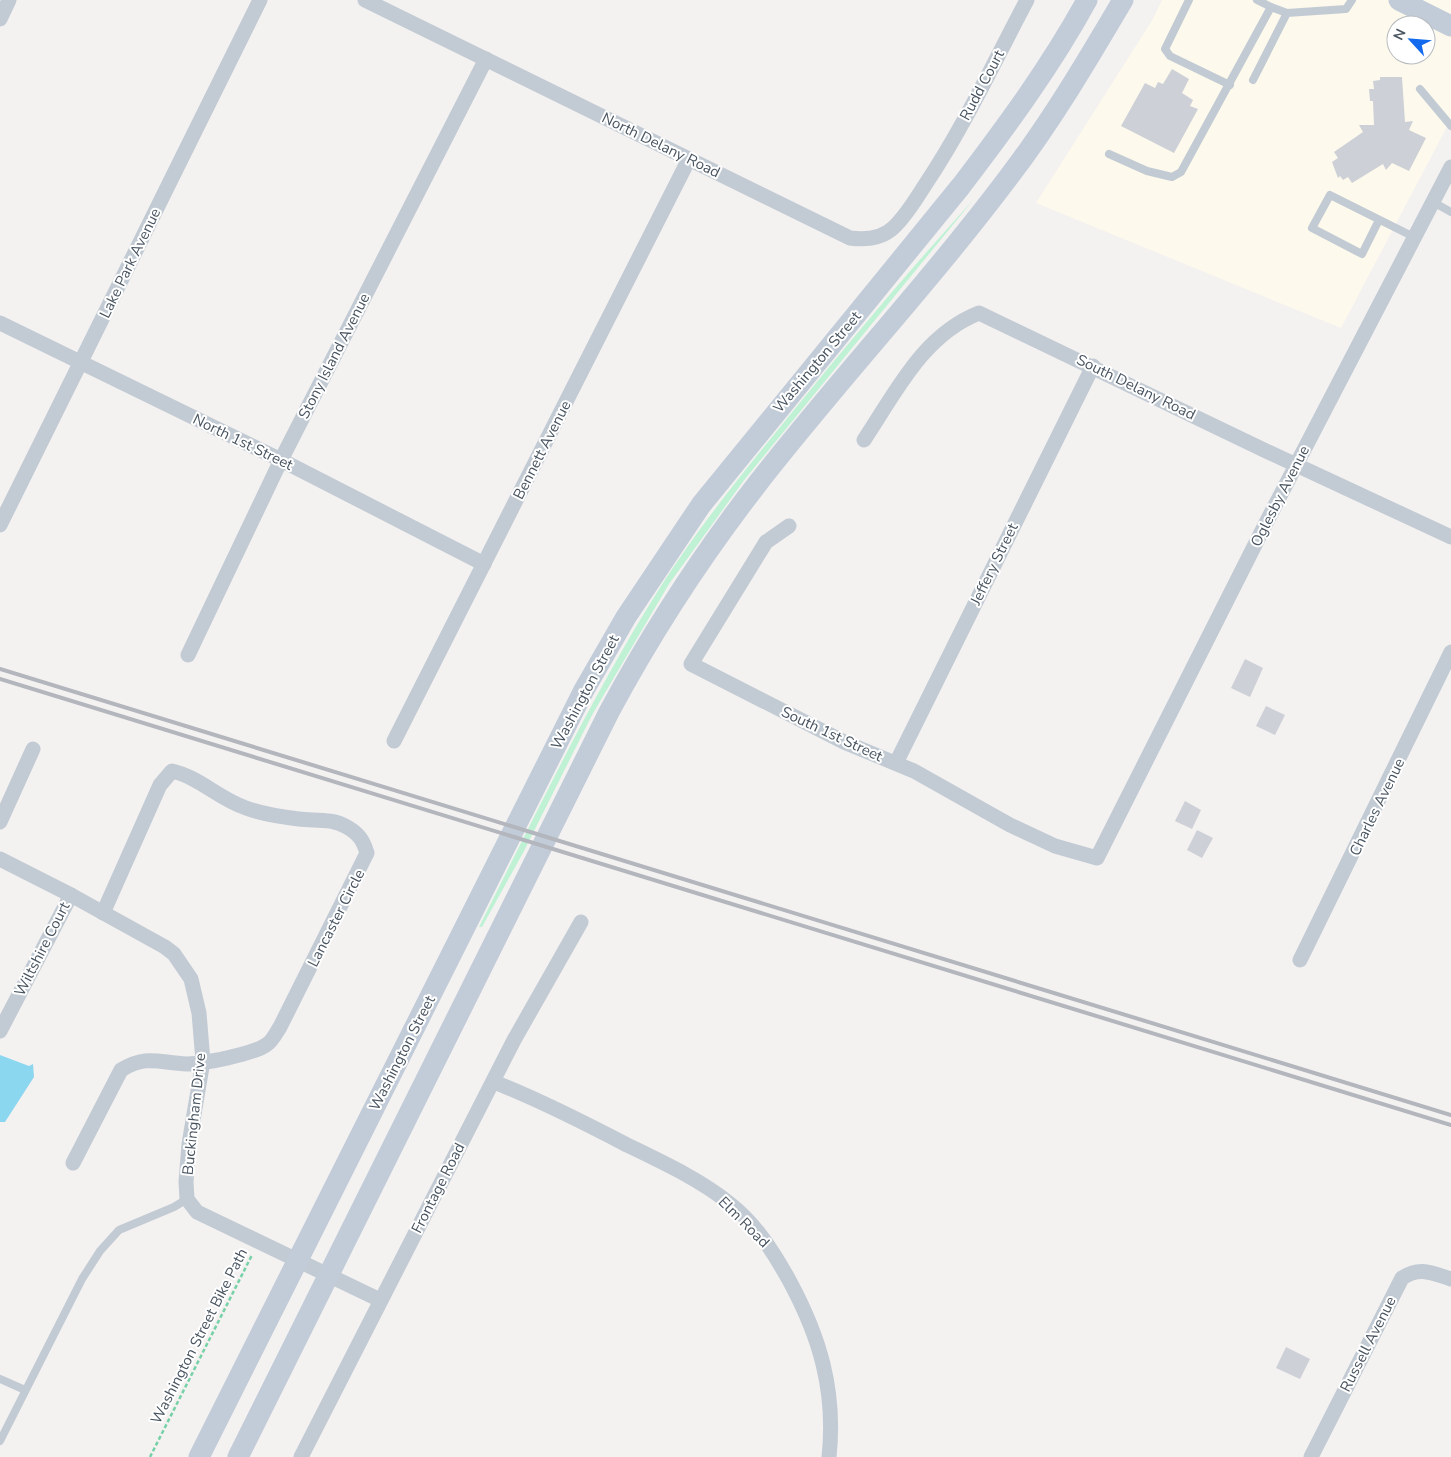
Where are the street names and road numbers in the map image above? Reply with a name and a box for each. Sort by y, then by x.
street label: Rudd Court [955,46,1009,124]
street label: North Delany Road [599,108,723,182]
street label: Lake Park Avenue [95,205,165,321]
street label: Stony Island Avenue [294,290,374,422]
street label: Washington Street [769,306,866,417]
street label: South Delany Road [1073,350,1199,424]
street label: Bennett Avenue [508,397,576,503]
street label: North 1st Street [190,409,297,475]
street label: Oglesby Avenue [1246,442,1314,550]
street label: Jeffery Street [965,519,1023,609]
street label: Washington Street [546,631,624,753]
street label: South 1st Street [778,702,887,767]
street label: Charles Avenue [1345,755,1409,859]
street label: Lancaster Circle [303,866,369,970]
street label: Wiltshire Court [10,898,75,1000]
street label: Washington Street [364,991,440,1114]
street label: Buckingham Drive [178,1052,210,1176]
street label: Frontage Road [407,1139,469,1237]
street label: Elm Road [714,1192,774,1252]
street label: Washington Street Bike Path [146,1245,252,1427]
street label: Russell Avenue [1335,1293,1401,1395]

